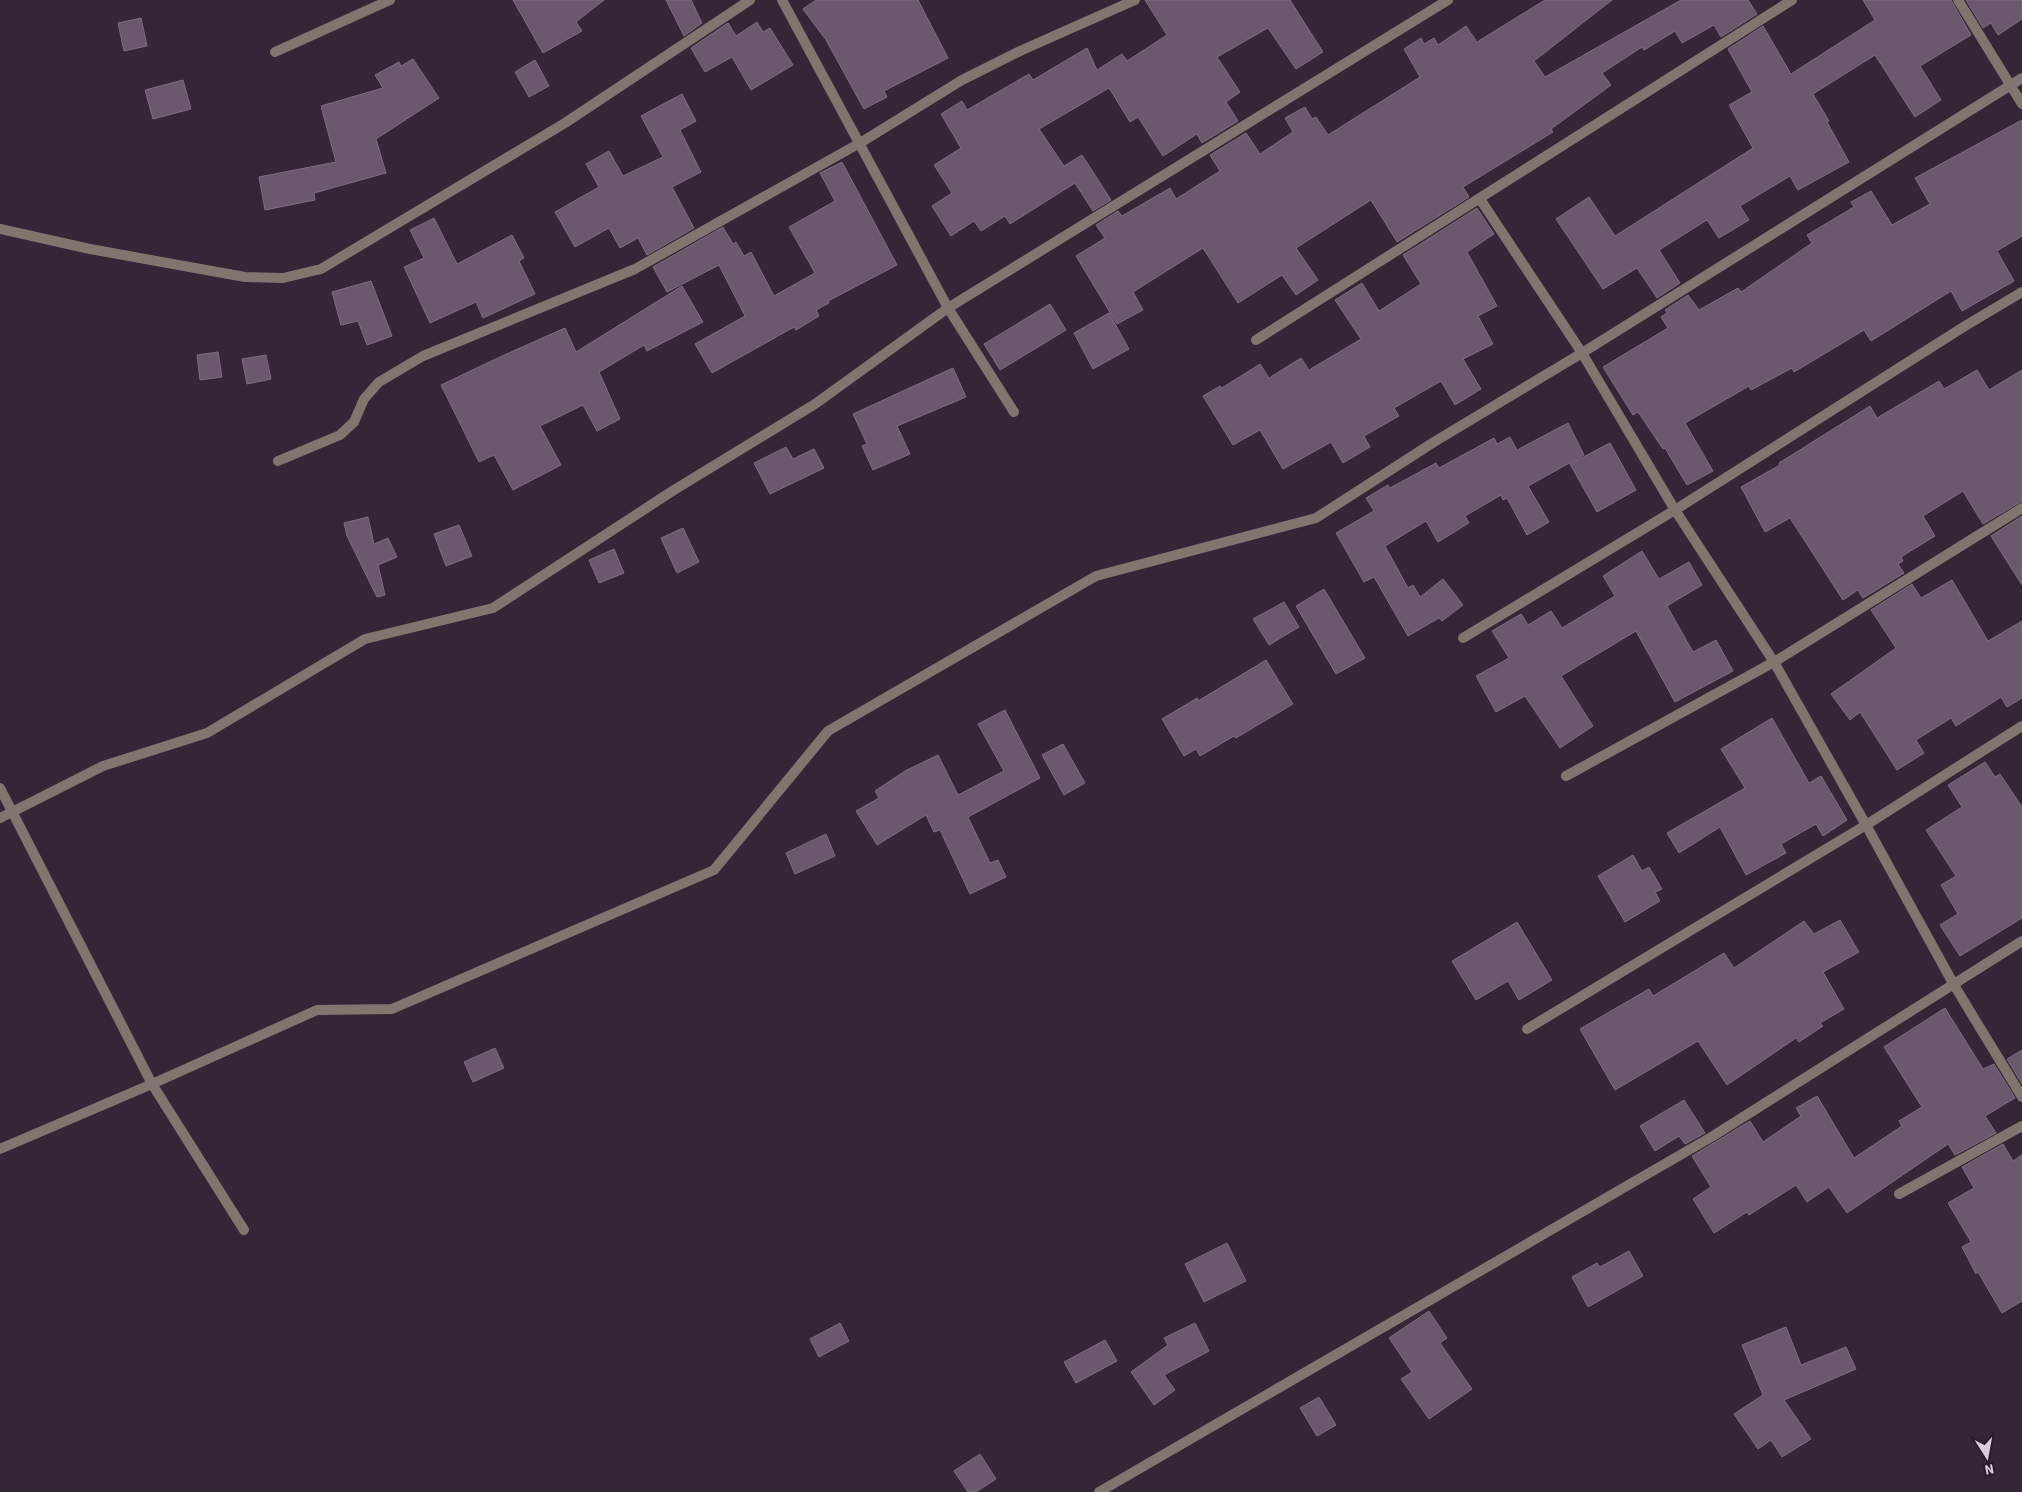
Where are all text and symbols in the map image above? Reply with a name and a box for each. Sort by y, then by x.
north arrow [1962,1432,2012,1482]
text: N [1983,1458,1996,1479]

